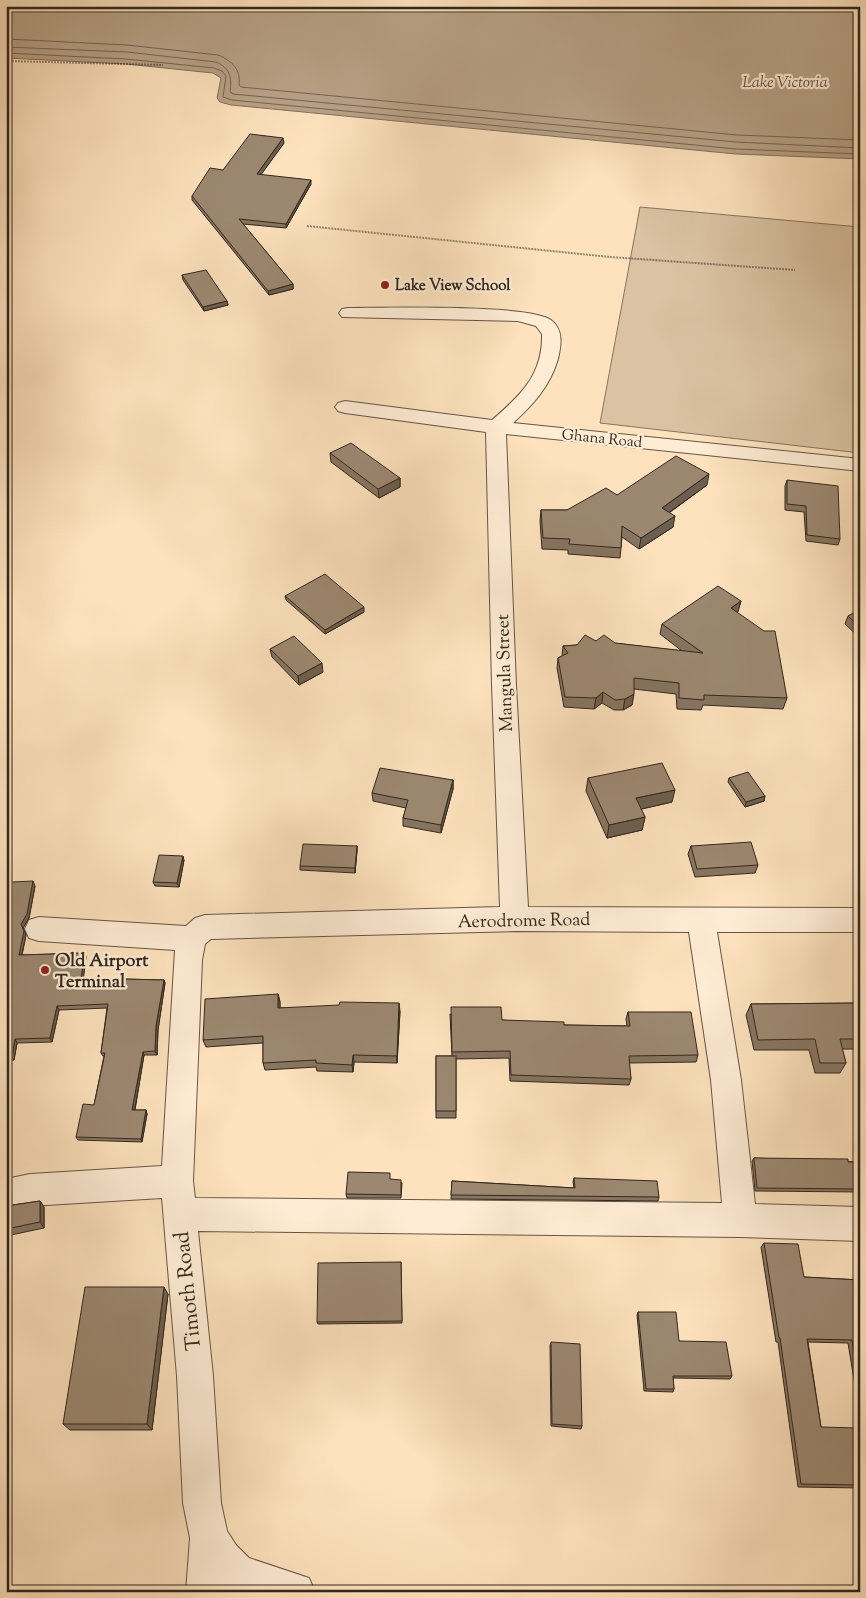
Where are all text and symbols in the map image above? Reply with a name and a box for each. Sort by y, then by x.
water label: Lake Victoria [742,72,828,95]
place label: Lake View School [395,276,511,297]
marker: Lake View School [379,279,391,291]
street label: Ghana Road [561,425,644,454]
street label: Mangula Street [491,613,521,732]
street label: Aerodrome Road [457,908,591,936]
place label: Old Airport Terminal [55,949,149,996]
marker: Old Airport Terminal [39,964,51,976]
street label: Timoth Road [168,1230,210,1352]

